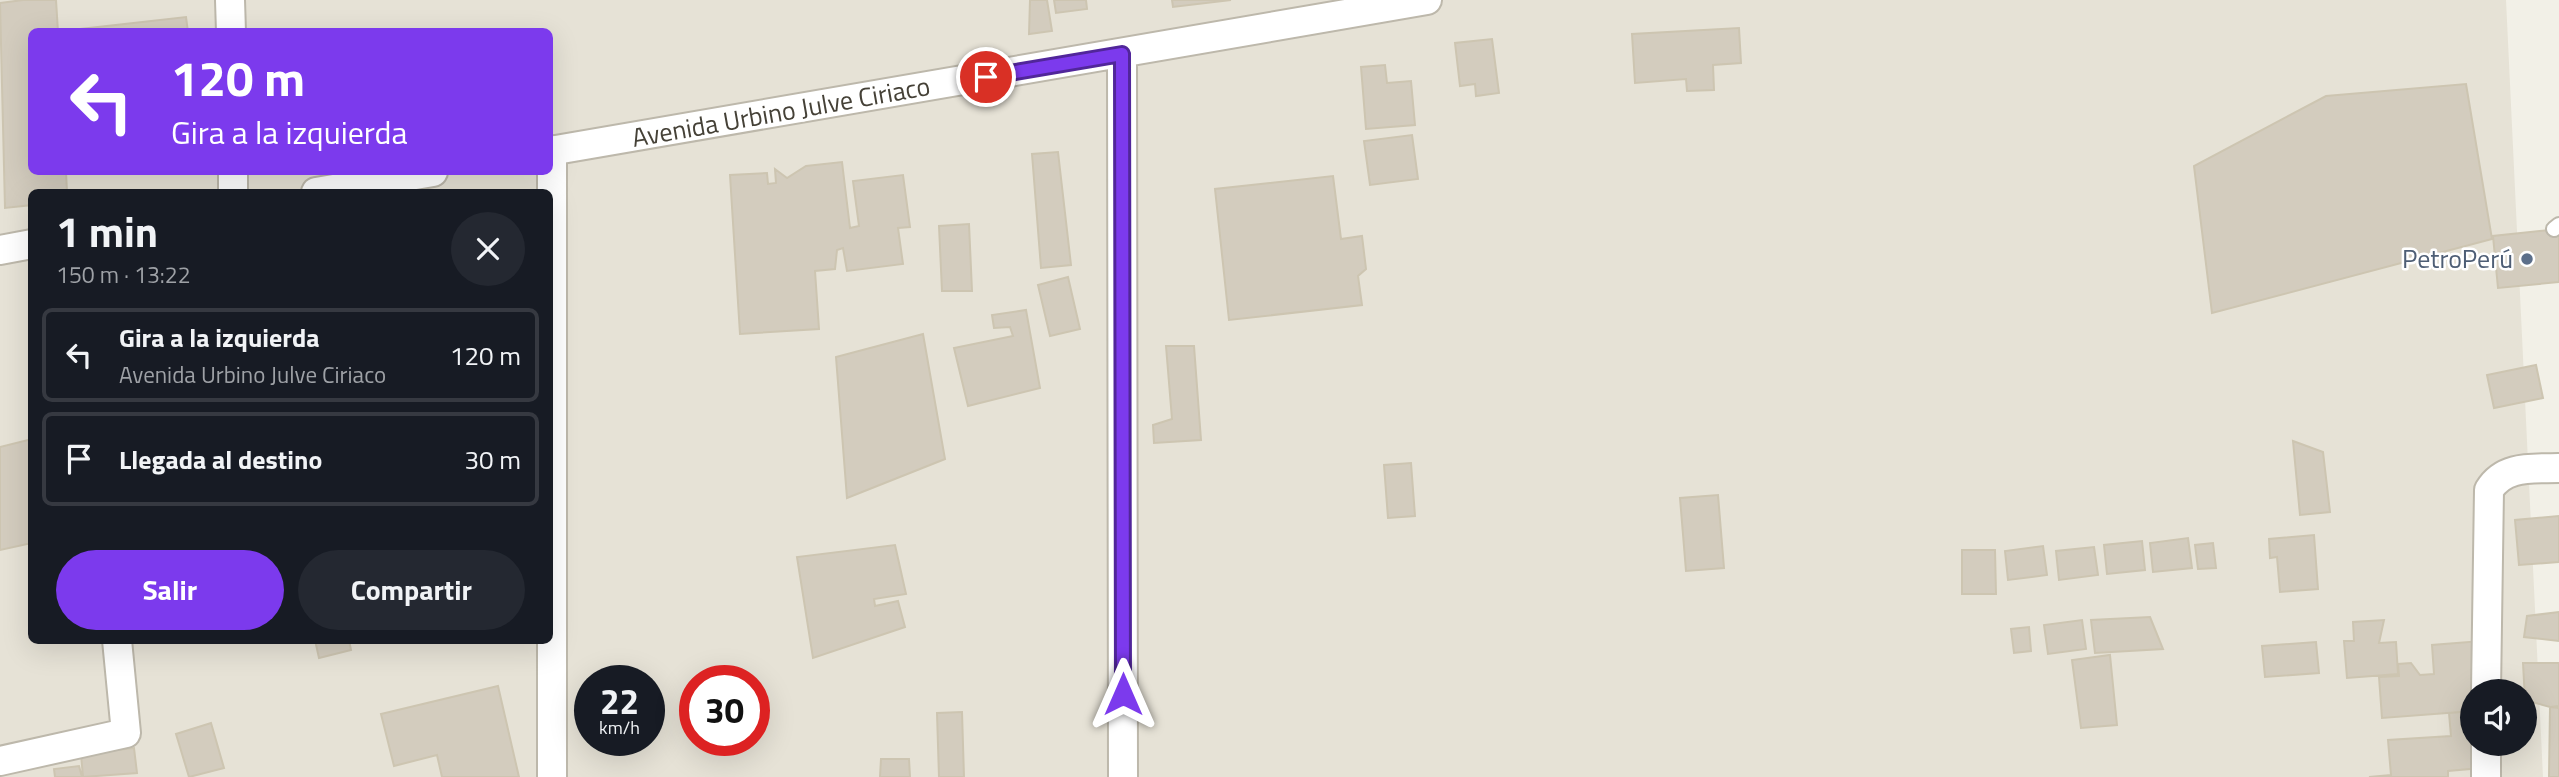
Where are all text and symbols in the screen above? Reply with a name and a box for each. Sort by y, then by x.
text: 120 m [171,40,305,115]
pin [956,47,1016,107]
icon: left [56,56,147,147]
icon: arrive [967,58,1005,96]
street label: Avenida Urbino Julve Ciriaco [629,66,933,157]
text: Gira a la izquierda [171,108,407,156]
text: 1 min [56,199,158,263]
button: close [451,212,525,286]
place label: PetroPerú [2402,239,2513,278]
marker: PetroPerú [2519,251,2535,267]
text: 150 m · 13:22 [56,257,191,292]
text: Gira a la izquierda [119,318,320,357]
icon: left [60,336,98,374]
text: 120 m [450,336,521,375]
text: Avenida Urbino Julve Ciriaco [119,357,386,392]
icon: arrive [60,440,98,478]
text: Llegada al destino [119,440,322,479]
text: 30 m [464,440,521,479]
button: Salir [56,550,284,630]
button: Compartir [298,550,525,630]
position arrow [1086,657,1160,731]
speed limit sign: 30 [679,665,770,756]
text: 22 [600,674,639,728]
map controls [2460,679,2537,756]
button: sound [2460,679,2537,756]
text: km/h [599,714,640,741]

